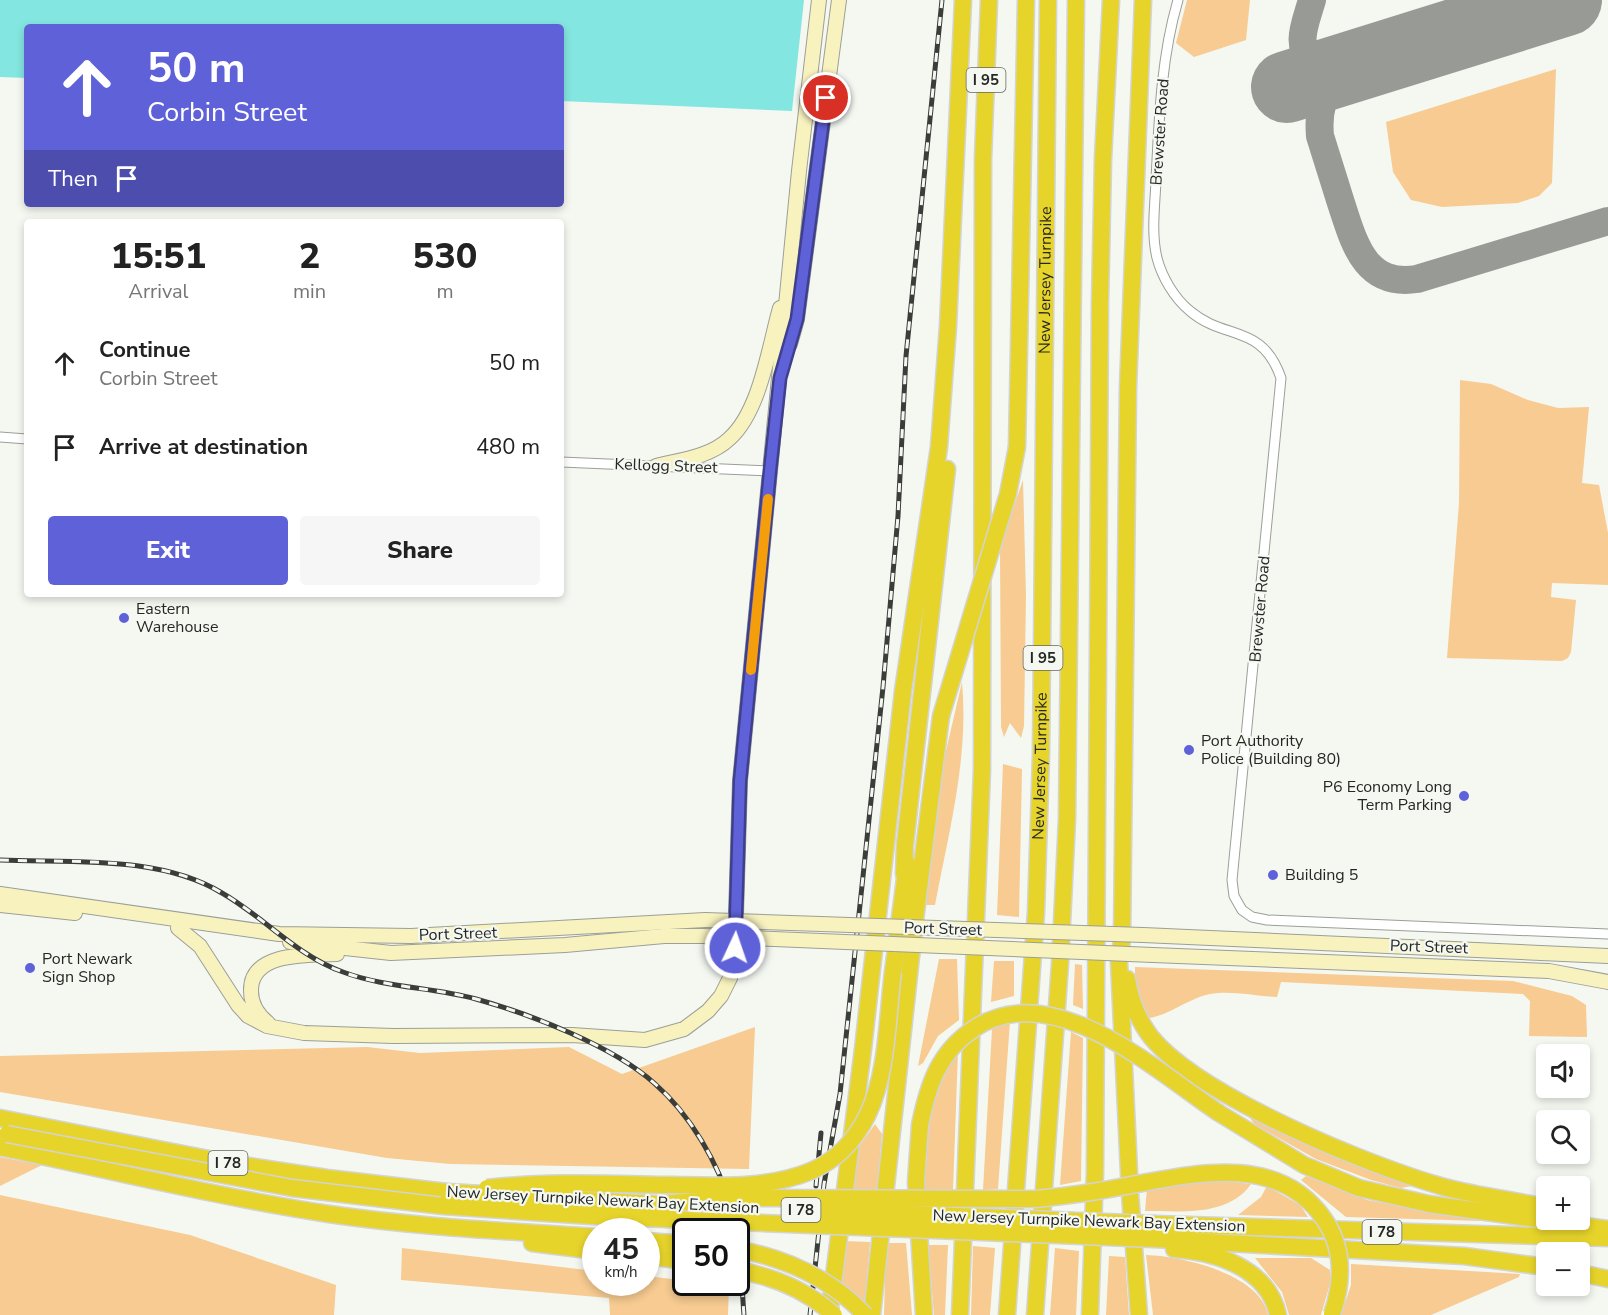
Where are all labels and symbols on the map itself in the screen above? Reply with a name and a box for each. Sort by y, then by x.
road number: I 95 [966,68,1006,92]
pin [800,72,851,123]
street label: Brewster Road [1145,78,1175,186]
street label: New Jersey Turnpike [1034,206,1057,354]
street label: Kellogg Street [614,453,718,479]
street label: Brewster Road [1244,555,1276,663]
place label: Eastern Warehouse [136,598,218,638]
marker: Eastern Warehouse [117,611,131,625]
road number: I 95 [1024,646,1062,670]
street label: New Jersey Turnpike [1027,692,1053,840]
place label: Port Authority Police (Building 80) [1201,730,1341,770]
marker: Port Authority Police (Building 80) [1182,743,1196,757]
place label: P6 Economy Long Term Parking [1323,776,1452,816]
marker: P6 Economy Long Term Parking [1457,789,1471,803]
place label: Building 5 [1285,864,1358,886]
marker: Building 5 [1266,868,1280,882]
position arrow [703,916,767,980]
street label: Port Street [904,917,983,941]
street label: Port Street [419,922,498,946]
street label: Port Street [1390,935,1469,959]
place label: Port Newark Sign Shop [42,948,133,988]
marker: Port Newark Sign Shop [23,961,37,975]
road number: I 78 [208,1151,248,1175]
street label: New Jersey Turnpike Newark Bay Extension [446,1181,760,1219]
road number: I 78 [782,1198,820,1222]
street label: New Jersey Turnpike Newark Bay Extension [932,1205,1246,1237]
speed limit sign: 50 [672,1218,750,1296]
road number: I 78 [1362,1220,1402,1244]

